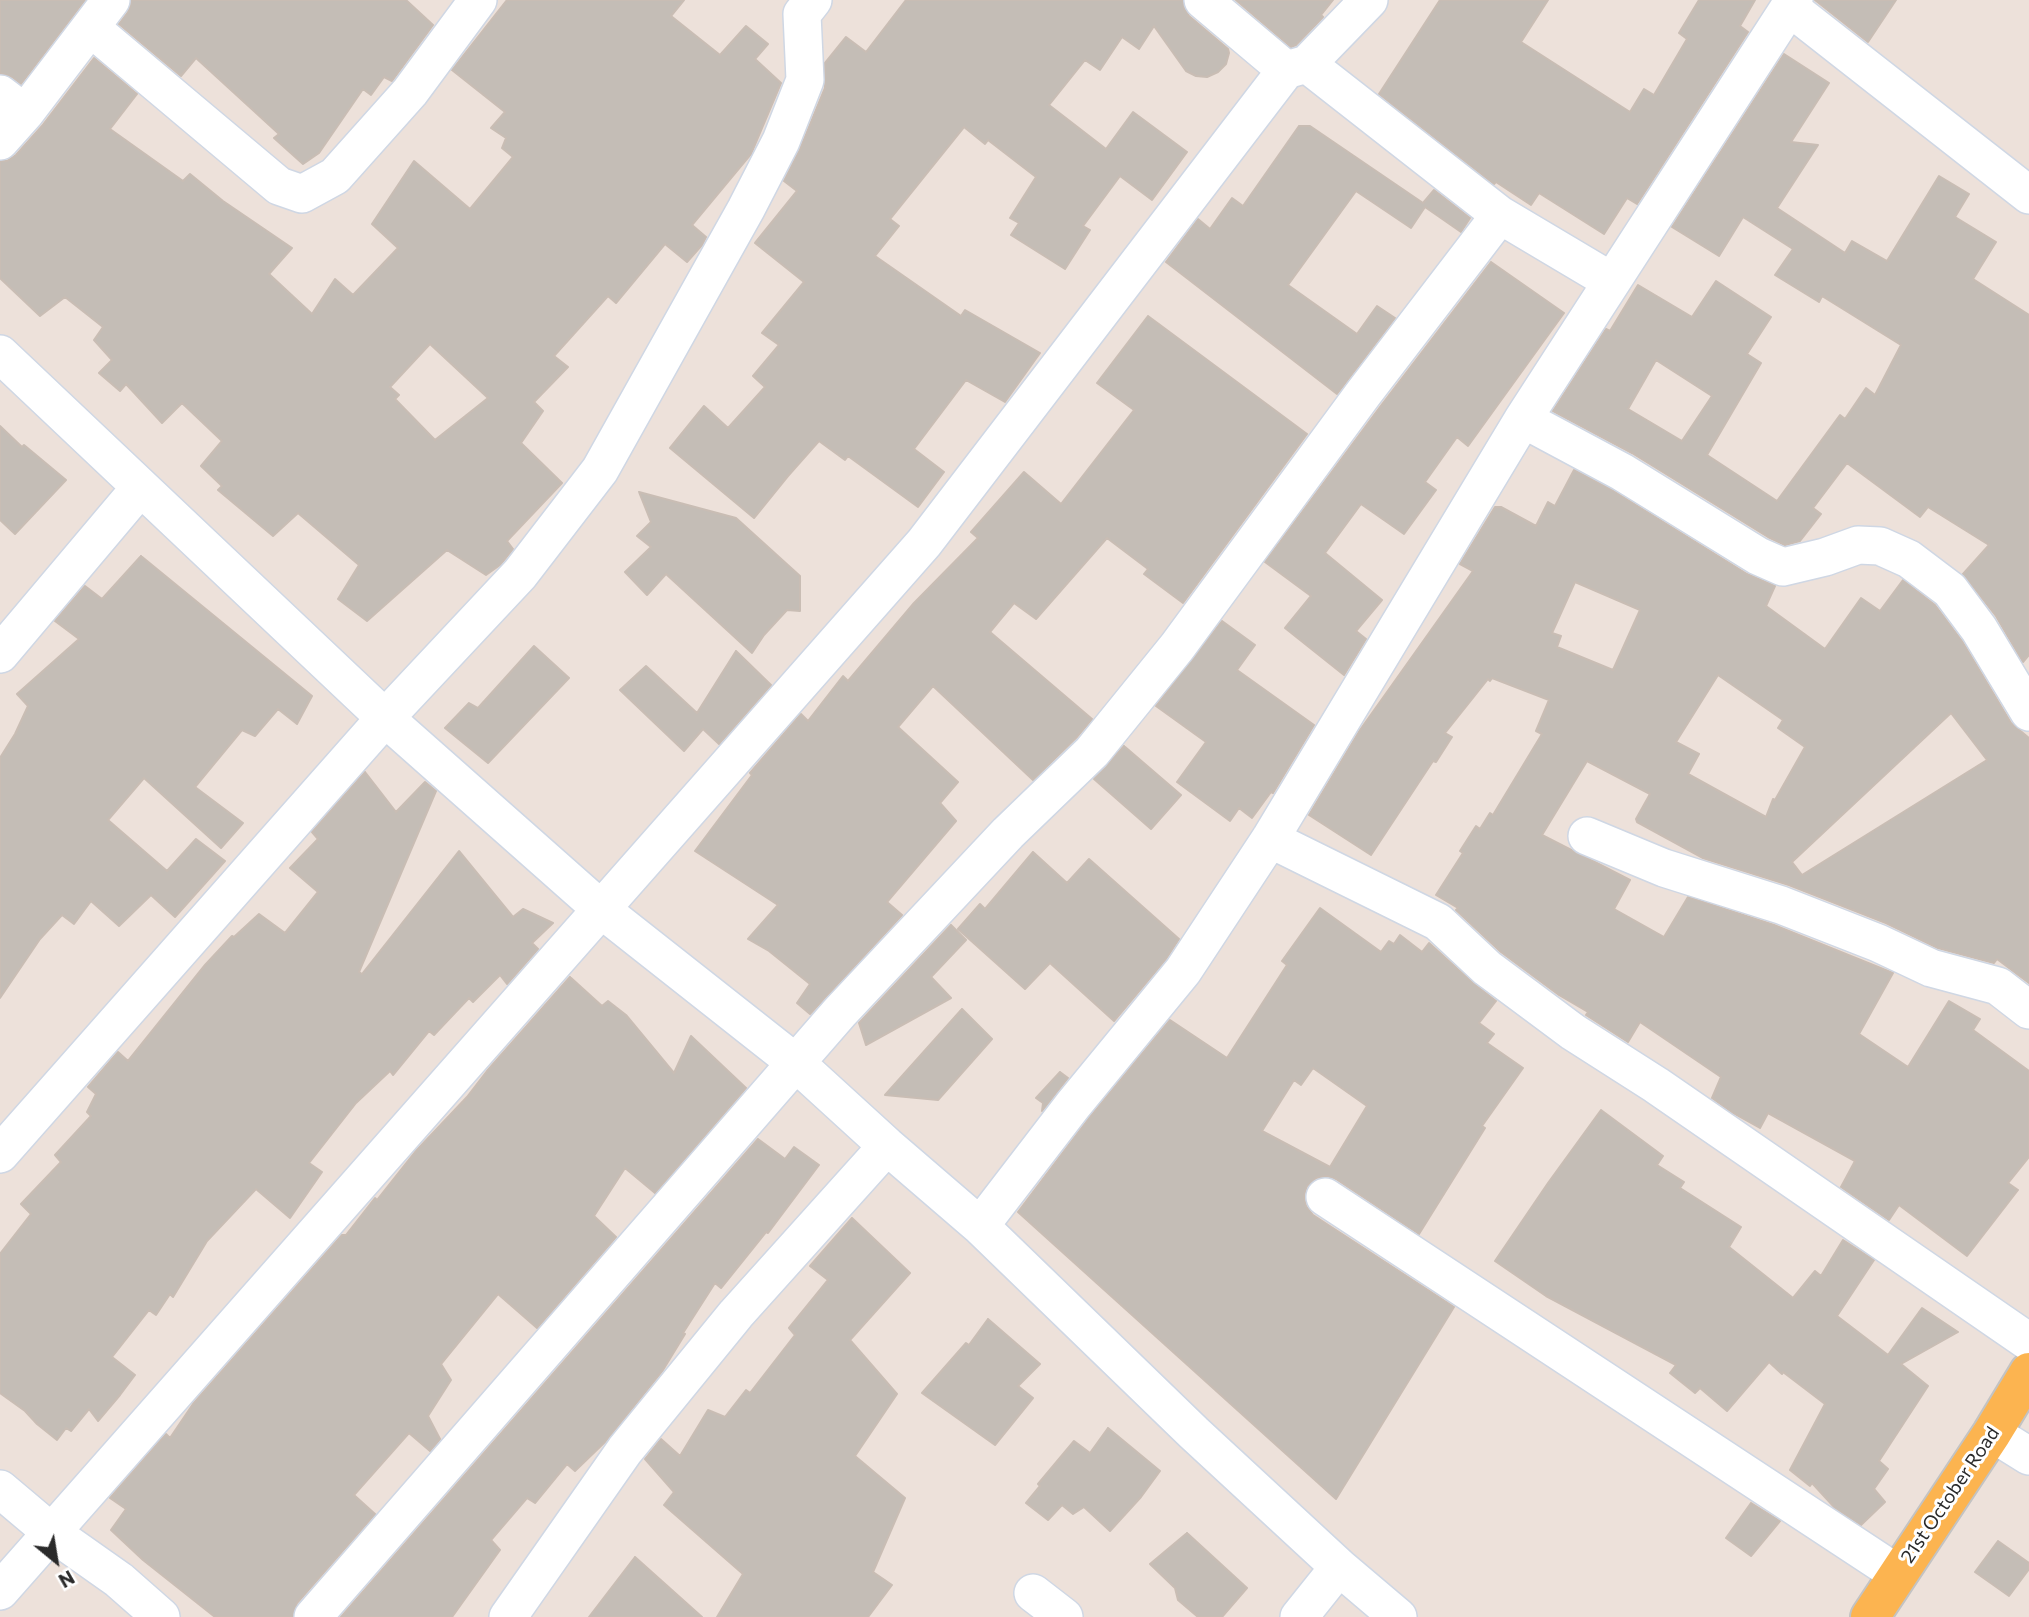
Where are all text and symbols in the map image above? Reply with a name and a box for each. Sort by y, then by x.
street label: 21st October Road [1896,1423,2004,1567]
north arrow [21,1526,91,1596]
text: N [55,1566,79,1593]

